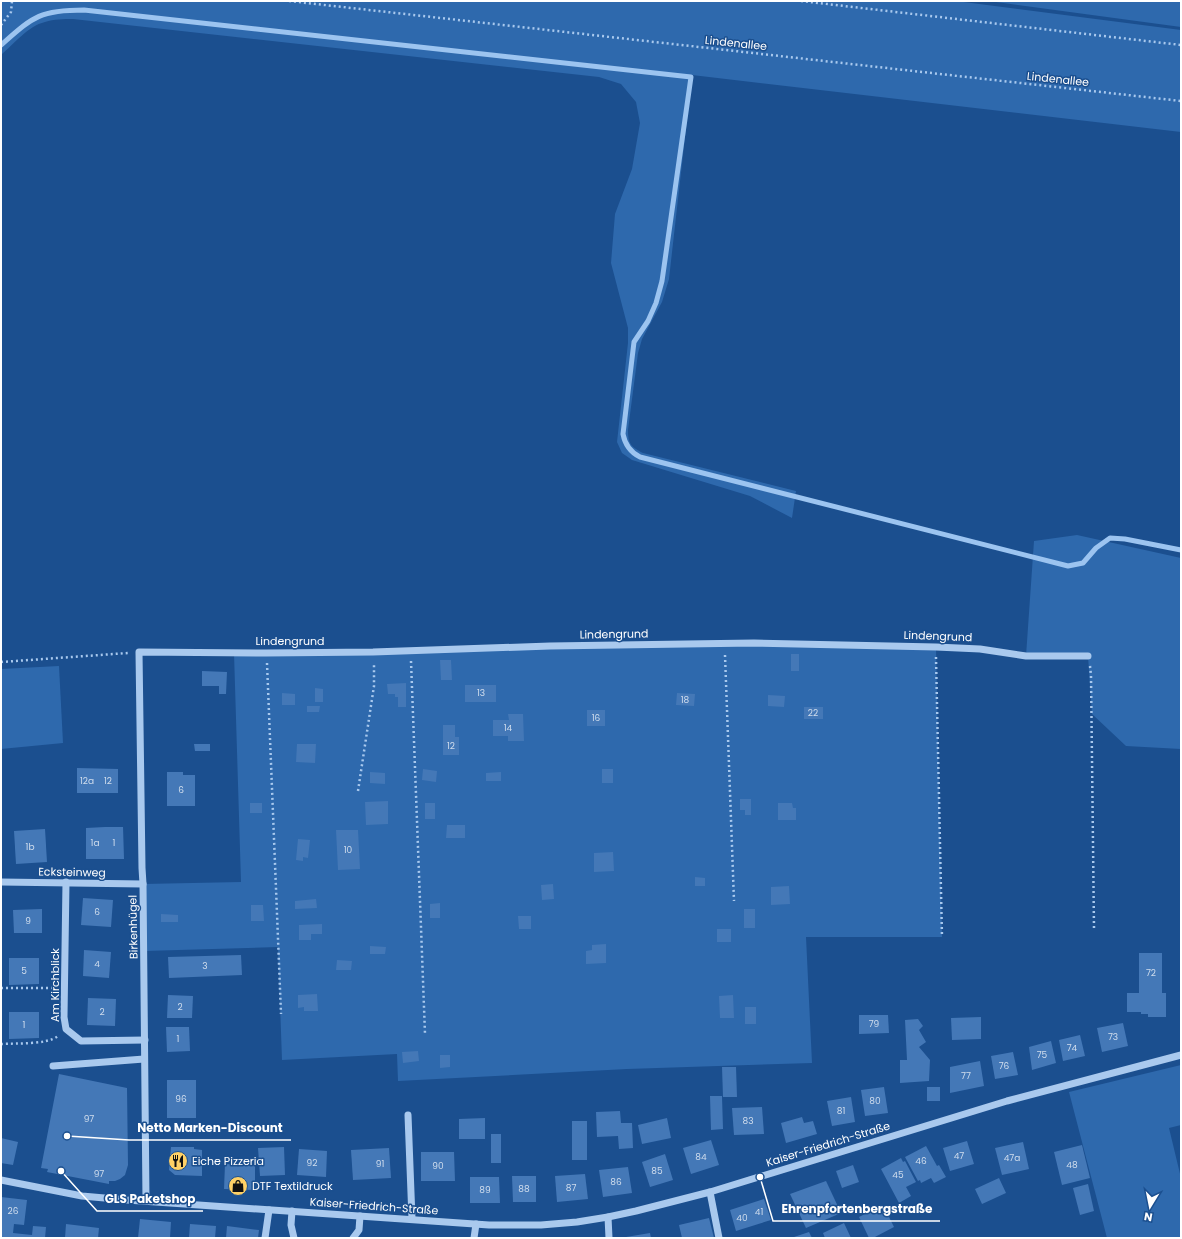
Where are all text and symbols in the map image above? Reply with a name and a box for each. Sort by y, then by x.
street label: Lindenallee [704,32,768,54]
street label: Lindenallee [1026,68,1090,90]
street label: Lindengrund [579,625,649,643]
street label: Lindengrund [903,627,973,645]
street label: Lindengrund [256,633,324,649]
house number: 13 [477,687,485,699]
house number: 18 [681,694,690,706]
house number: 22 [808,707,818,719]
house number: 16 [592,712,601,724]
house number: 14 [504,722,513,734]
house number: 12 [447,740,455,752]
house number: 12a [80,775,94,787]
house number: 12 [104,775,112,787]
house number: 6 [178,784,184,796]
house number: 1a [91,837,99,849]
house number: 1 [113,837,116,849]
house number: 1b [26,841,34,853]
house number: 10 [344,844,353,856]
street label: Ecksteinweg [38,863,106,881]
street label: Birkenhügel [124,895,142,959]
house number: 6 [94,906,100,918]
house number: 9 [25,915,31,927]
street label: Am Kirchblick [47,948,63,1022]
house number: 4 [94,958,100,970]
house number: 3 [202,960,208,972]
house number: 5 [21,965,27,977]
house number: 72 [1146,967,1156,979]
house number: 2 [177,1001,183,1013]
house number: 2 [99,1006,105,1018]
house number: 79 [869,1018,880,1030]
house number: 1 [23,1019,26,1031]
house number: 73 [1108,1031,1118,1043]
house number: 1 [177,1033,180,1045]
house number: 74 [1067,1042,1078,1054]
house number: 75 [1037,1049,1048,1061]
house number: 76 [999,1060,1010,1072]
house number: 77 [961,1070,971,1082]
house number: 96 [175,1093,187,1105]
house number: 80 [869,1095,881,1107]
house number: 81 [837,1105,845,1117]
house number: 97 [84,1113,94,1125]
house number: 83 [743,1115,753,1127]
callout: Netto Marken-Discount [129,1116,291,1140]
street label: Kaiser-Friedrich-Straße [764,1117,892,1171]
text: Netto Marken-Discount [137,1119,283,1136]
restaurant icon: Eiche Pizzeria [167,1150,189,1172]
house number: 47 [954,1150,964,1162]
house number: 84 [695,1151,707,1163]
house number: 47a [1004,1152,1020,1164]
place label: Eiche Pizzeria [192,1153,264,1169]
house number: 46 [915,1155,927,1167]
house number: 92 [307,1157,317,1169]
house number: 91 [376,1158,384,1170]
house number: 48 [1066,1159,1078,1171]
house number: 90 [432,1160,444,1172]
house number: 85 [651,1165,663,1177]
house number: 97 [94,1168,104,1180]
house number: 45 [892,1169,904,1181]
shop icon: DTF Textildruck [227,1175,249,1197]
house number: 86 [610,1176,622,1188]
place label: DTF Textildruck [252,1178,333,1194]
house number: 87 [566,1182,576,1194]
house number: 88 [518,1183,530,1195]
house number: 89 [479,1184,491,1196]
callout: GLS Paketshop [97,1187,203,1211]
north arrow [1130,1187,1170,1227]
text: GLS Paketshop [105,1190,195,1207]
street label: Kaiser-Friedrich-Straße [309,1194,439,1218]
callout: Ehrenpfortenbergstraße [773,1197,940,1221]
text: Ehrenpfortenbergstraße [782,1200,933,1217]
house number: 26 [8,1205,19,1217]
house number: 41 [755,1206,763,1218]
text: N [1143,1208,1154,1225]
house number: 40 [736,1212,748,1224]

